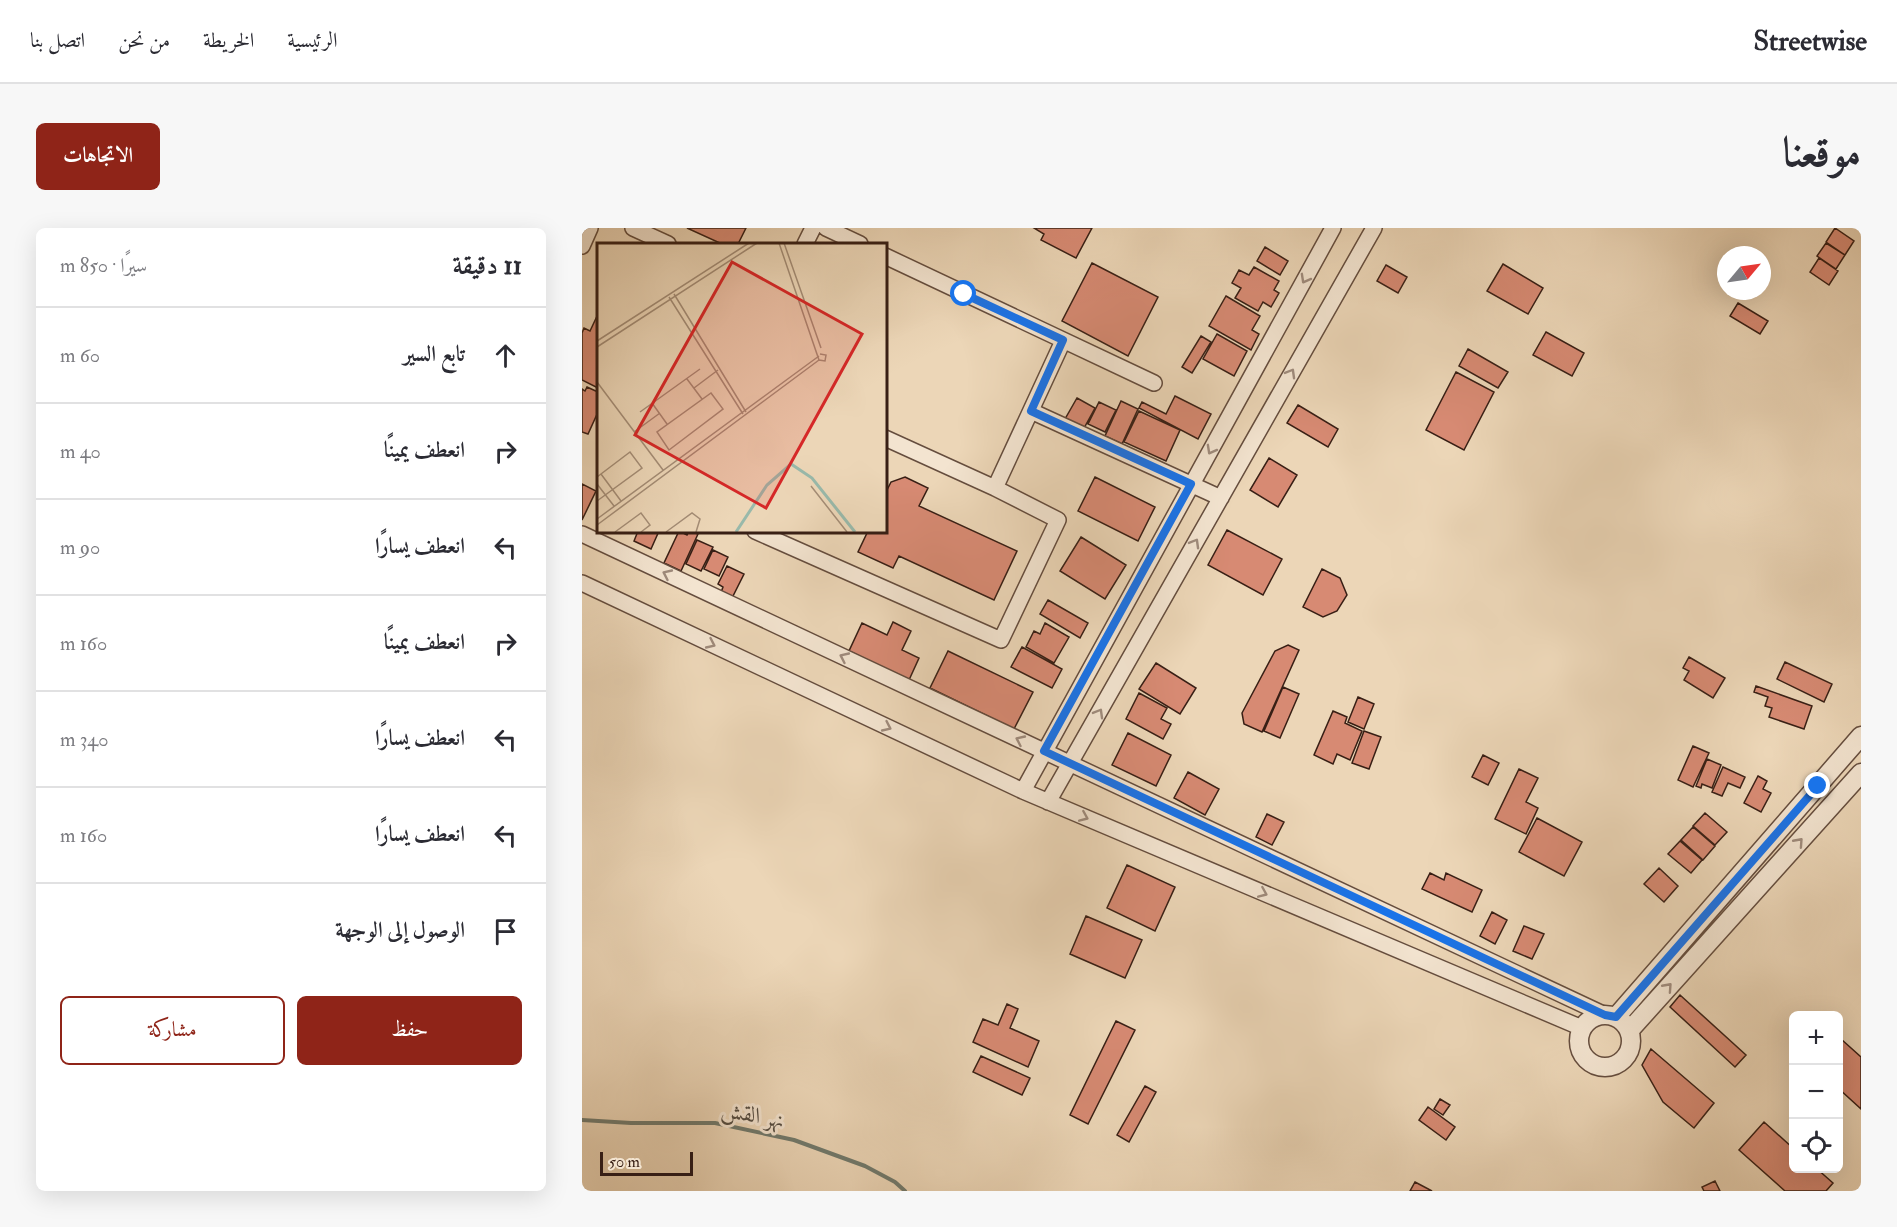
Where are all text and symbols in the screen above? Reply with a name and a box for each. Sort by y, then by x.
text: Streetwise [1754,24,1867,59]
text: اتصل بنا [30,27,85,54]
text: من نحن [118,27,170,54]
text: الخريطة [203,27,254,54]
text: الرئيسية [287,27,338,54]
button: الاتجاهات [36,123,160,190]
text: موقعنا [1783,127,1861,179]
inset map [597,243,886,532]
north arrow [1717,246,1771,300]
text: 11 دقيقة [453,250,522,282]
text: سيرًا · 850 m [60,253,147,278]
one-way arrow [1301,273,1312,283]
route start [950,280,976,306]
icon: ahead [489,339,522,372]
text: تابع السير [403,340,465,368]
text: 60 m [60,343,100,368]
one-way arrow [1284,369,1295,379]
icon: right [489,435,522,468]
text: انعطف يمينًا [384,436,465,464]
text: 40 m [60,439,101,464]
one-way arrow [1207,444,1218,454]
icon: left [489,531,522,564]
text: انعطف يسارًا [375,532,465,560]
text: 90 m [60,535,100,560]
one-way arrow [1188,539,1199,549]
one-way arrow [663,570,674,582]
icon: right [489,627,522,660]
text: انعطف يمينًا [384,628,465,656]
text: 160 m [60,631,107,656]
one-way arrow [704,636,715,648]
one-way arrow [839,653,850,665]
one-way arrow [1092,709,1103,719]
one-way arrow [881,719,892,731]
icon: left [489,723,522,756]
text: انعطف يسارًا [375,724,465,752]
text: 340 m [60,727,108,752]
one-way arrow [1016,736,1027,748]
route end [1804,772,1830,798]
one-way arrow [1077,810,1088,822]
icon: left [489,819,522,852]
text: انعطف يسارًا [375,820,465,848]
text: 160 m [60,823,107,848]
one-way arrow [1792,838,1803,849]
one-way arrow [1257,886,1268,898]
icon: arrive [489,915,522,948]
text: الوصول إلى الوجهة [335,916,465,944]
one-way arrow [1661,983,1672,994]
button: مشاركة [60,996,285,1065]
button: حفظ [297,996,522,1065]
map controls [1789,1011,1843,1173]
button: + [1789,1011,1843,1065]
button: − [1789,1065,1843,1119]
water label: نهر القش [718,1095,787,1136]
button: locate [1789,1119,1843,1173]
scale bar [600,1149,693,1176]
text: 50 m [609,1152,640,1172]

